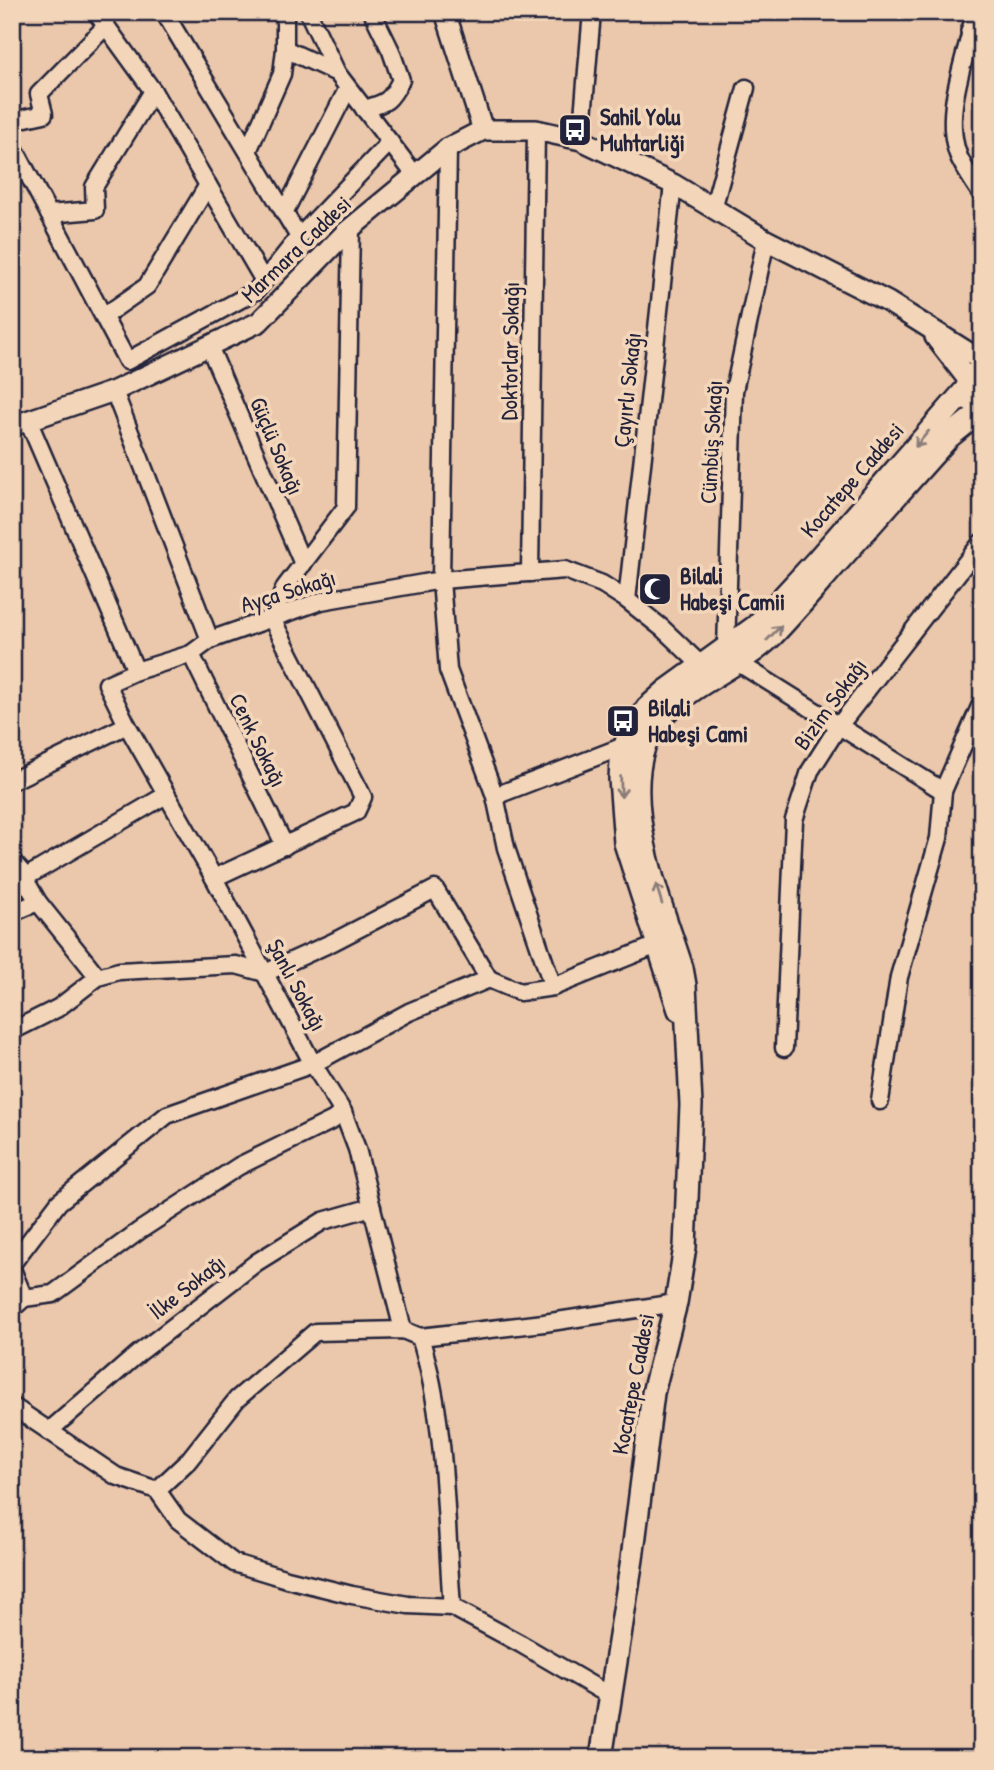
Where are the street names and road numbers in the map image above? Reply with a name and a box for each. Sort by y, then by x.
street label: Marmara Caddesi [234,188,358,309]
street label: Doktorlar Sokağı [493,281,526,421]
street label: Çayırlı Sokağı [605,331,648,449]
street label: Cümbüş Sokağı [692,379,729,505]
street label: Güçlü Sokağı [243,392,312,500]
street label: Kocatepe Caddesi [793,415,910,544]
street label: Ayça Sokağı [236,561,339,620]
street label: Bizim Sokağı [786,652,873,756]
street label: Cenk Sokağı [222,688,294,792]
street label: Şanlı Sokağı [260,933,335,1036]
street label: İlke Sokağı [142,1247,231,1326]
street label: Kocatepe Caddesi [604,1311,661,1457]

